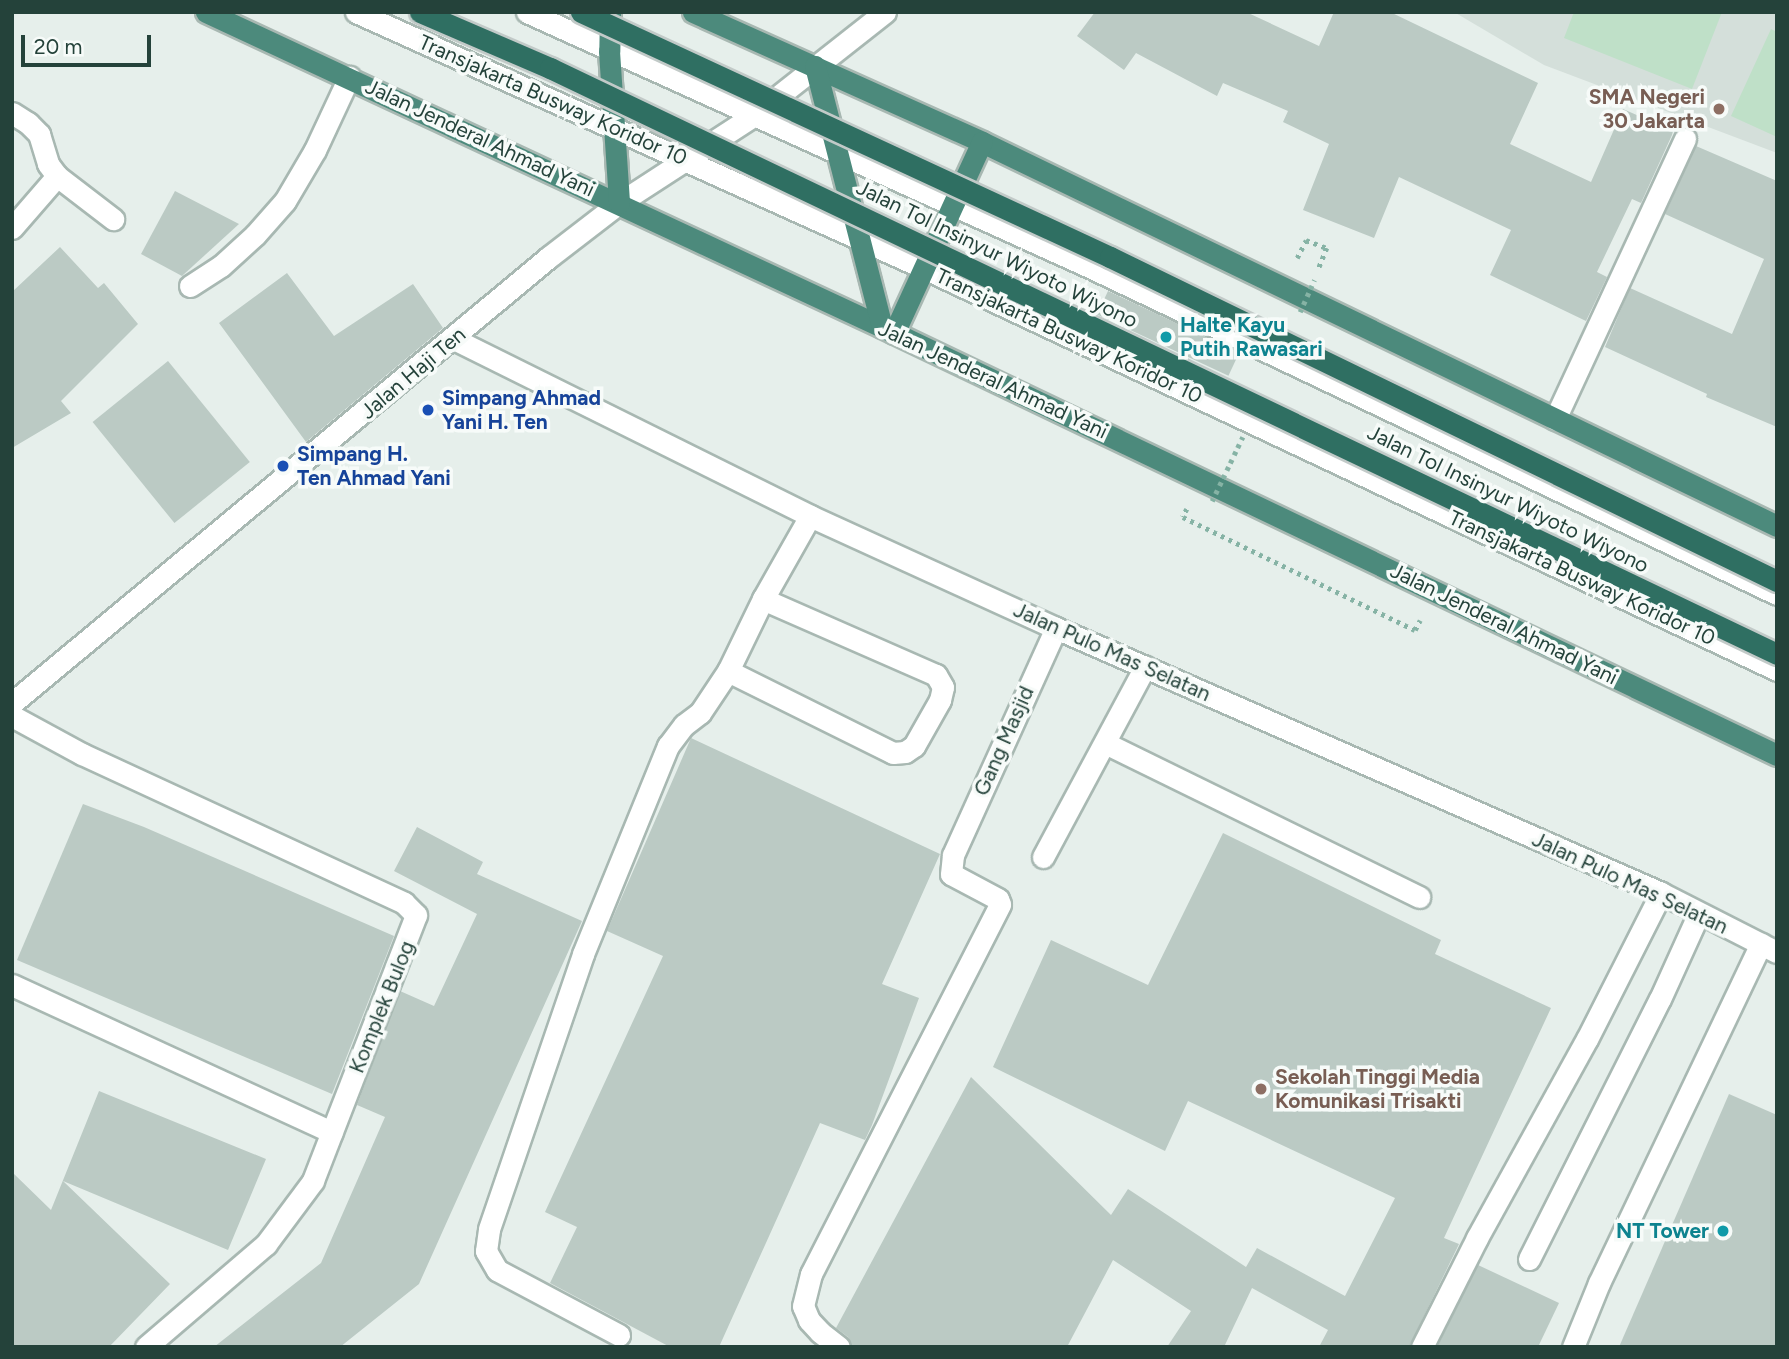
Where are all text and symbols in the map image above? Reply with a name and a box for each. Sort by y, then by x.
scale bar [24,21,154,65]
street label: Transjakarta Busway Koridor 10 [415,29,691,171]
text: 20 m [34,34,82,59]
street label: Jalan Jenderal Ahmad Yani [361,74,599,202]
place label: SMA Negeri 30 Jakarta [1589,84,1705,134]
marker: SMA Negeri 30 Jakarta [1711,101,1727,117]
street label: Jalan Tol Insinyur Wiyoto Wiyono [852,175,1142,333]
street label: Transjakarta Busway Koridor 10 [932,263,1206,409]
place label: Halte Kayu Putih Rawasari [1180,312,1323,362]
street label: Jalan Jenderal Ahmad Yani [874,316,1112,444]
street label: Jalan Haji Ten [355,322,471,424]
marker: Halte Kayu Putih Rawasari [1158,329,1174,345]
place label: Simpang Ahmad Yani H. Ten [442,385,601,435]
marker: Simpang Ahmad Yani H. Ten [420,402,436,418]
street label: Jalan Tol Insinyur Wiyoto Wiyono [1363,420,1653,578]
place label: Simpang H. Ten Ahmad Yani [297,441,451,491]
marker: Simpang H. Ten Ahmad Yani [275,458,291,474]
street label: Transjakarta Busway Koridor 10 [1445,505,1719,651]
street label: Jalan Jenderal Ahmad Yani [1386,558,1622,690]
street label: Jalan Pulo Mas Selatan [1010,597,1214,707]
street label: Gang Masjid [969,682,1039,800]
street label: Jalan Pulo Mas Selatan [1528,827,1732,939]
street label: Komplek Bulog [344,937,420,1077]
place label: Sekolah Tinggi Media Komunikasi Trisakti [1275,1064,1480,1114]
marker: Sekolah Tinggi Media Komunikasi Trisakti [1253,1081,1269,1097]
place label: NT Tower [1616,1218,1709,1244]
marker: NT Tower [1715,1223,1731,1239]

